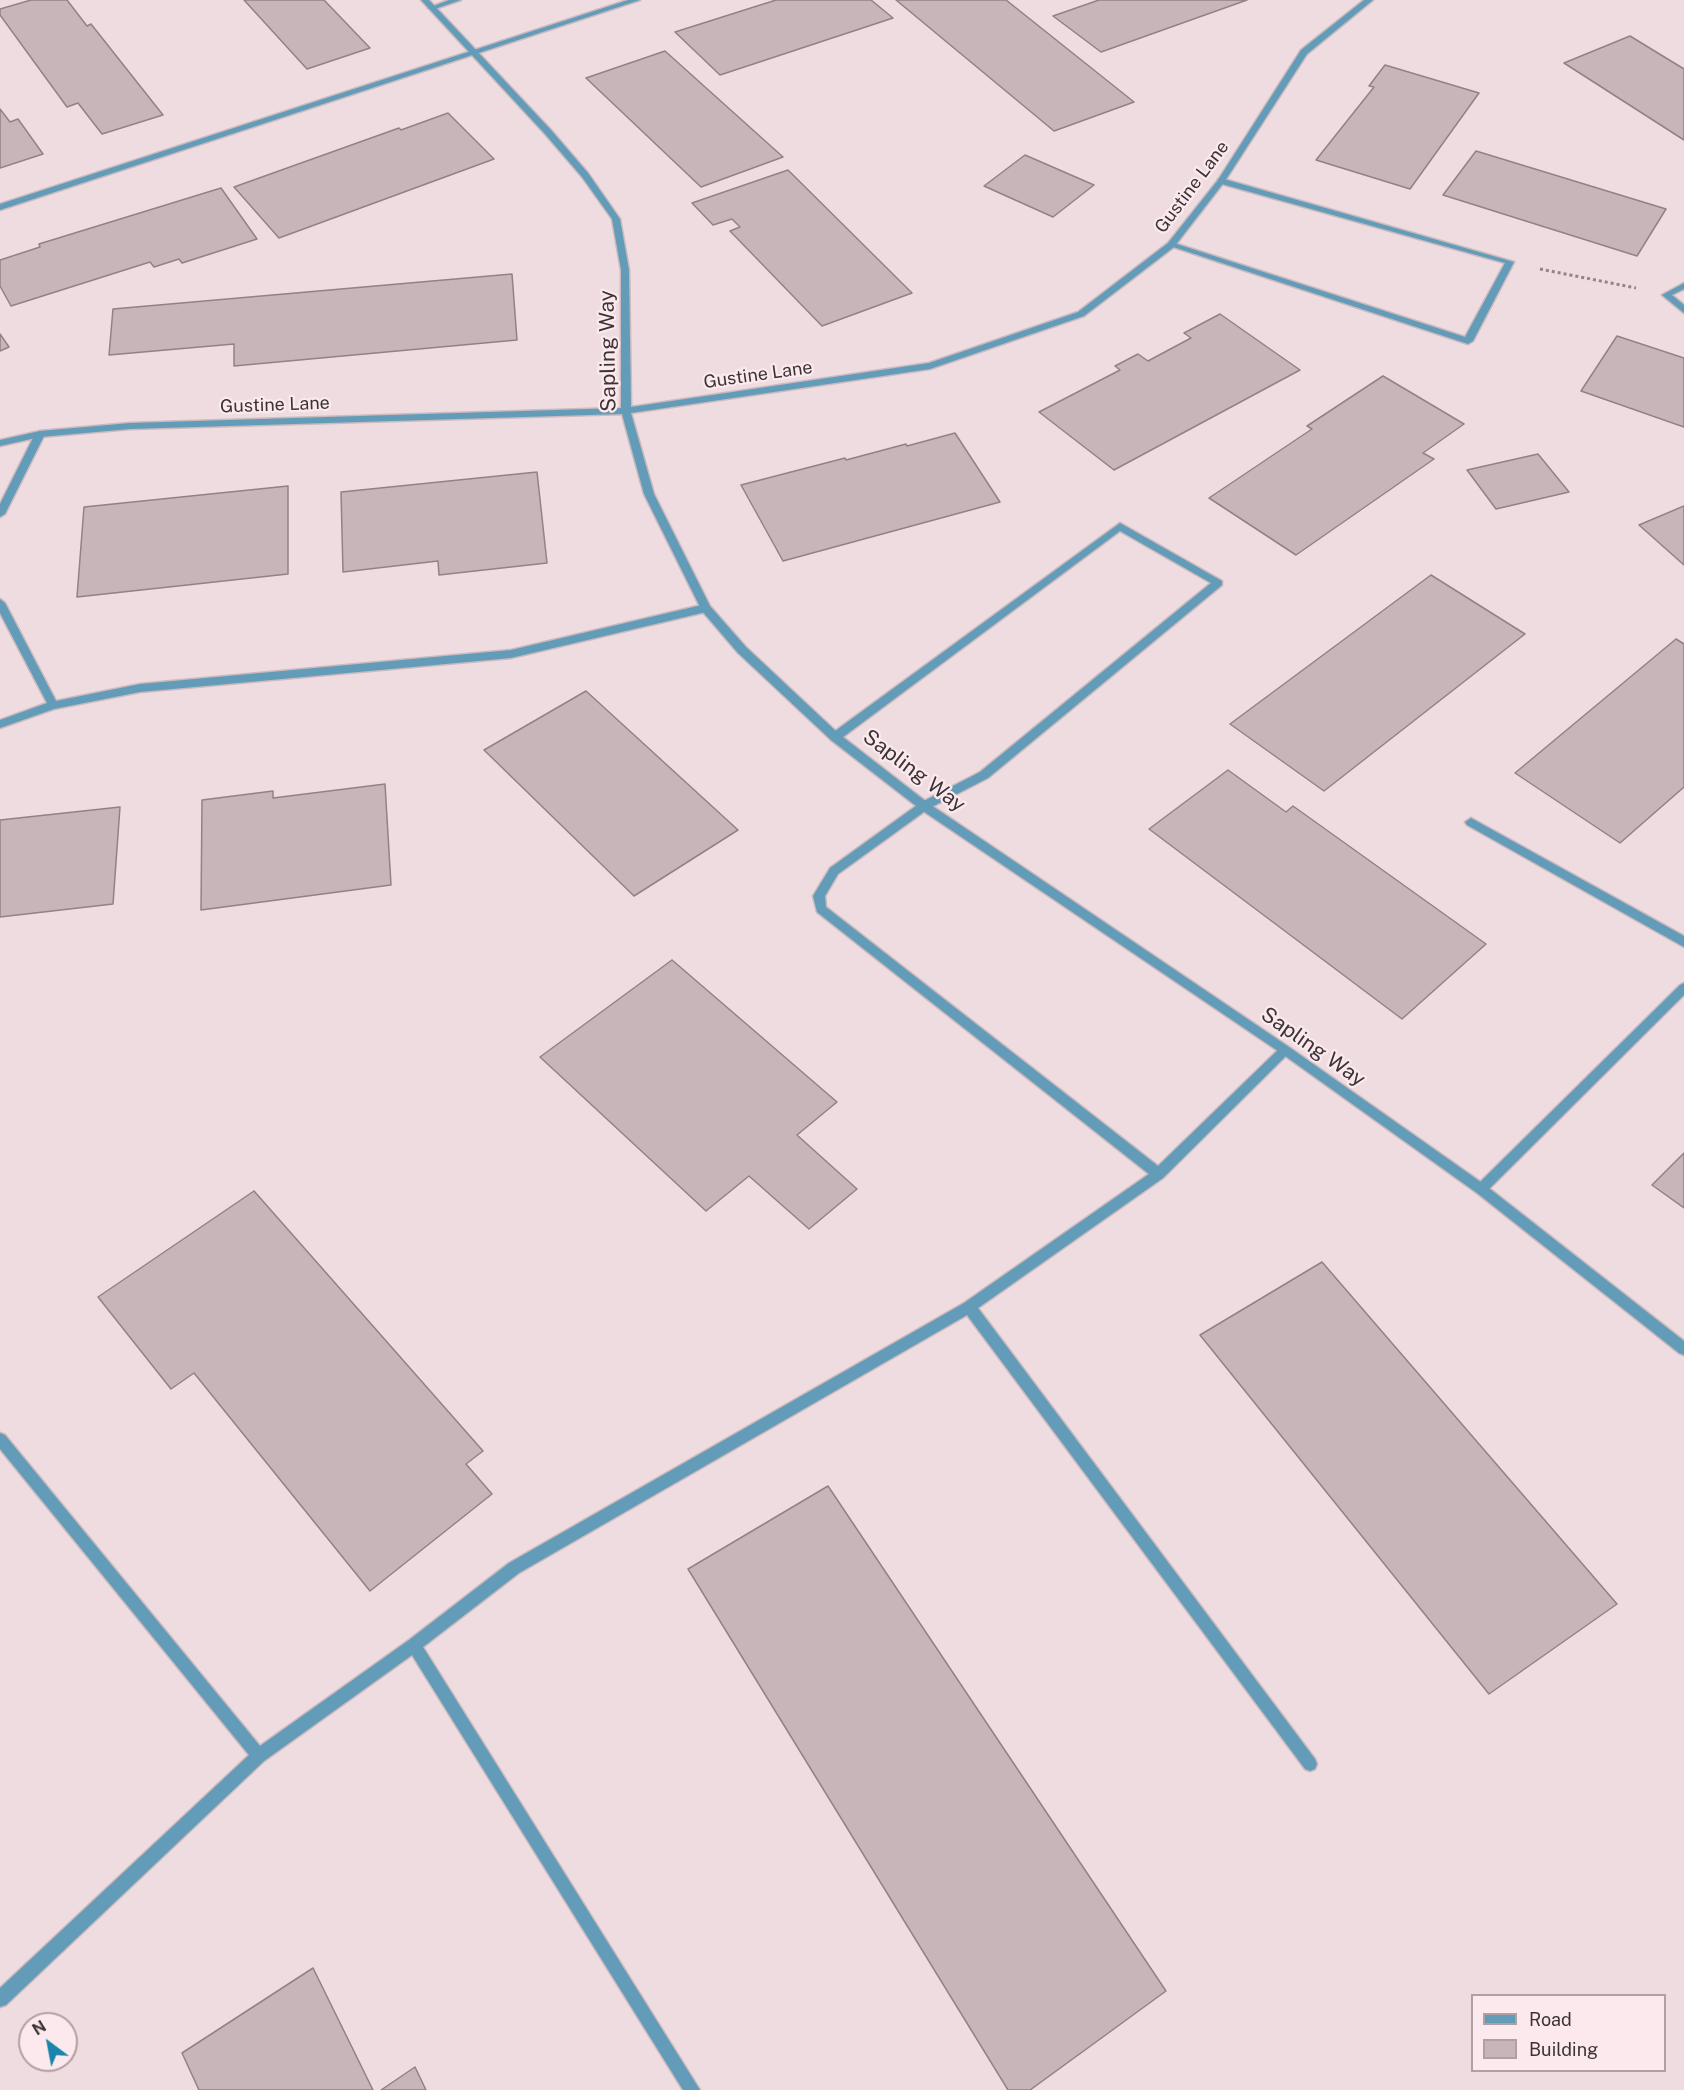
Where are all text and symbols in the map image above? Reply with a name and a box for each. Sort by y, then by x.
street label: Gustine Lane [1150,137,1234,237]
street label: Sapling Way [594,290,622,412]
street label: Gustine Lane [702,357,814,393]
street label: Gustine Lane [220,392,330,418]
street label: Sapling Way [858,724,970,818]
street label: Sapling Way [1256,1002,1370,1092]
legend [1471,1994,1666,2072]
text: Road [1529,2009,1572,2030]
north arrow [18,2012,78,2072]
text: N [29,2017,50,2039]
text: Building [1529,2039,1598,2060]

